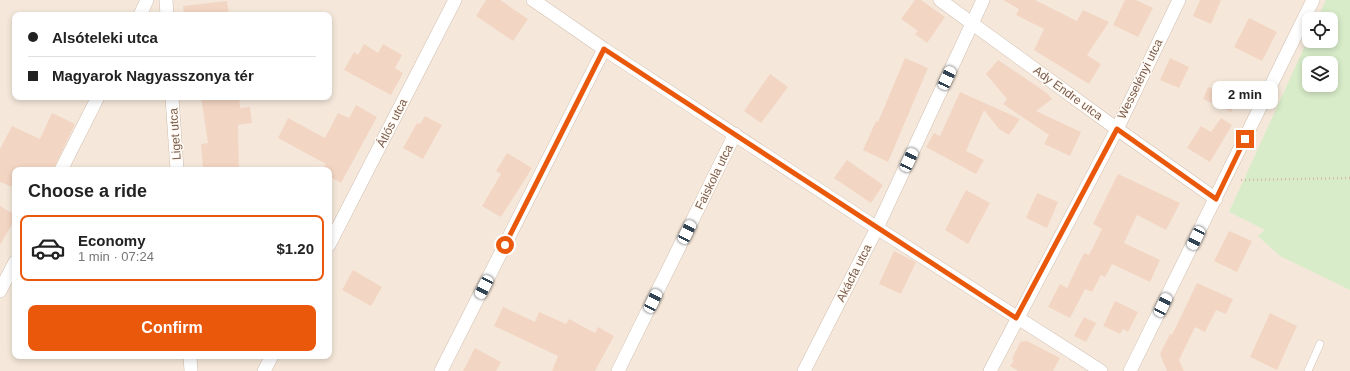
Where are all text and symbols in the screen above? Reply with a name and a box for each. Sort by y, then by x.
map controls [1302,12,1338,92]
button: locate [1302,12,1338,48]
text: Alsóteleki utca [52,29,158,46]
street label: Wesselényi utca [1115,36,1166,121]
button: layers [1302,56,1338,92]
street label: Ady Endre utca [1031,63,1106,123]
car [936,65,958,91]
text: Magyarok Nagyasszonya tér [52,67,254,84]
callout: 2 min [1212,81,1278,109]
text: 2 min [1228,87,1262,102]
street label: Átlós utca [373,96,410,150]
street label: Liget utca [166,107,184,160]
route end [1236,130,1254,148]
street label: Faiskola utca [692,142,736,212]
car [898,147,920,173]
text: Choose a ride [28,181,147,201]
car [676,219,698,245]
car [1185,225,1207,251]
icon: car [30,230,66,266]
text: Economy [78,232,146,249]
route start [496,236,514,254]
text: $1.20 [276,240,314,257]
street label: Akácfa utca [834,242,875,304]
text: 1 min · 07:24 [78,249,154,264]
car [473,274,495,300]
car [642,288,664,314]
car [1152,292,1174,318]
button: Confirm [28,305,316,351]

